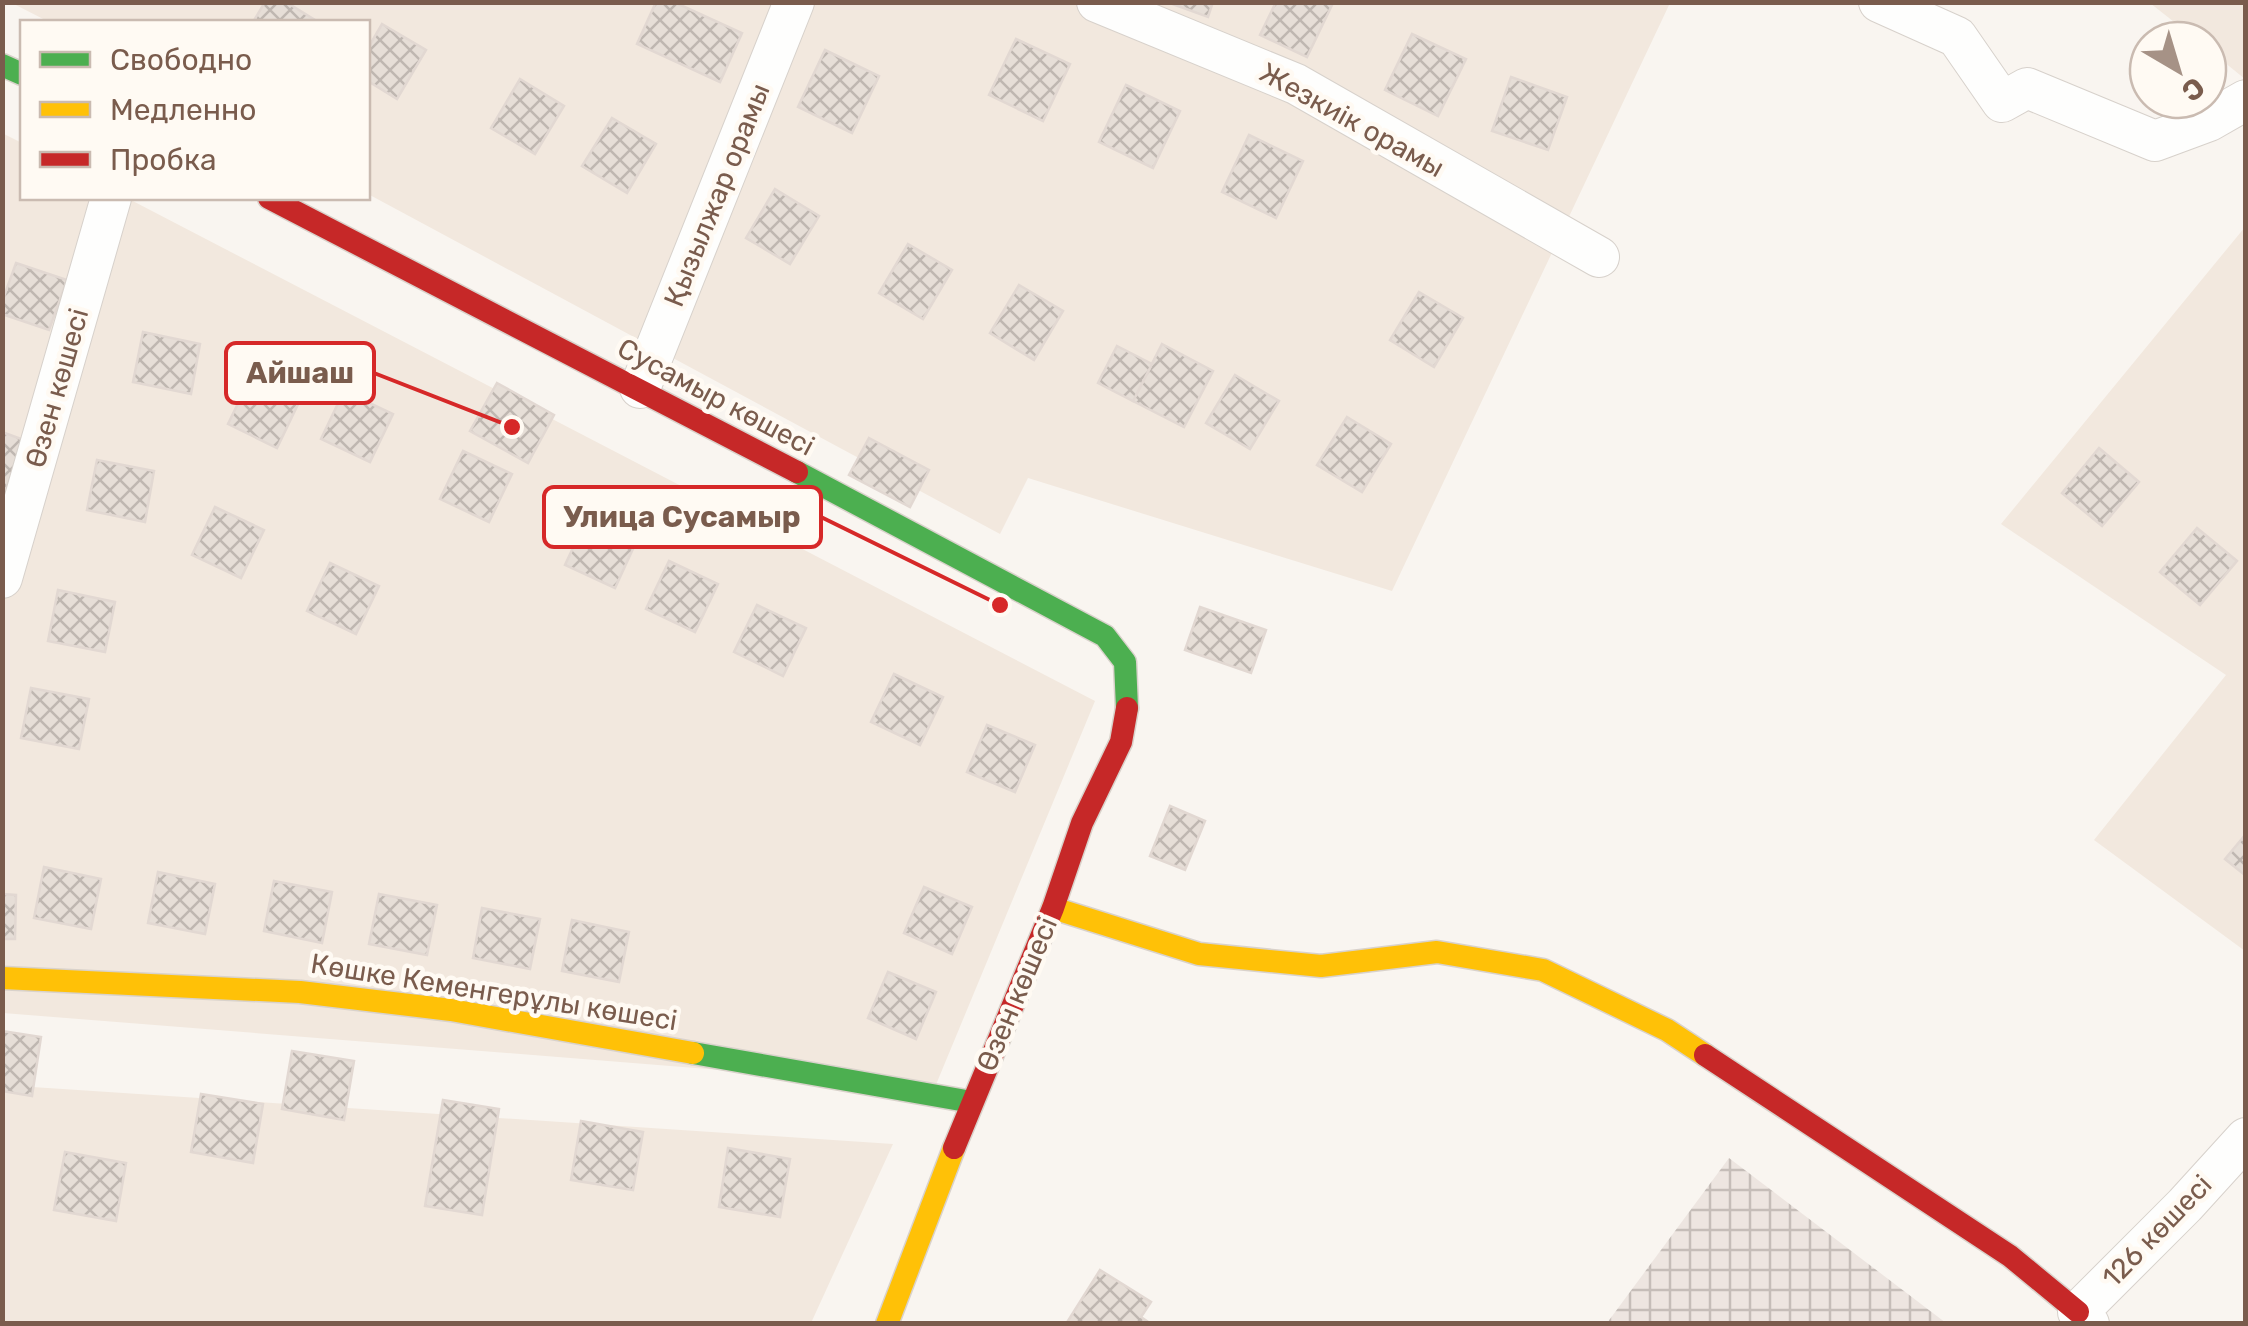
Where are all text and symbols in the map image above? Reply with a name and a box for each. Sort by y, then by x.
legend [20,20,370,200]
north arrow [2128,20,2228,120]
text: Свободно [110,42,252,78]
street label: Жезкиік орамы [1254,56,1450,184]
text: С [2175,70,2211,108]
street label: Қызылжар орамы [657,79,777,311]
text: Медленно [110,92,257,128]
text: Пробка [110,142,217,178]
street label: Өзен көшесі [19,305,95,471]
street label: Сусамыр көшесі [612,331,820,463]
callout: Айшаш [226,343,374,403]
text: Айшаш [246,355,354,391]
callout: Улица Сусамыр [544,487,821,547]
text: Улица Сусамыр [563,499,801,535]
street label: Өзен көшесі [970,912,1064,1076]
street label: Көшке Кеменгерұлы көшесі [308,947,680,1037]
street label: 126 көшесі [2095,1168,2219,1294]

